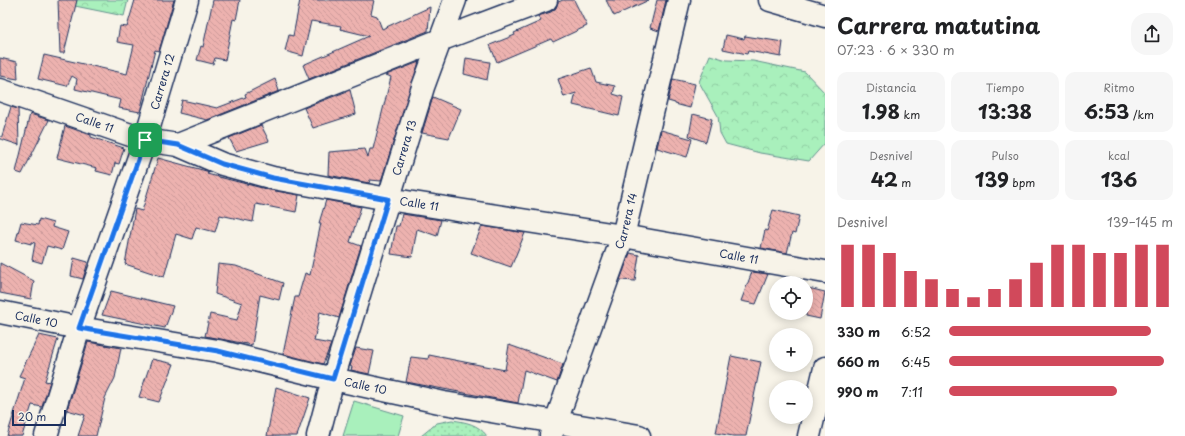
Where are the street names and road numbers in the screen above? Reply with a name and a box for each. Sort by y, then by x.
street label: Carrera 12 [145,51,179,112]
street label: Calle 11 [73,108,116,137]
street label: Carrera 13 [387,117,420,178]
street label: Carrera 14 [610,191,641,251]
street label: Calle 11 [398,192,440,215]
street label: Calle 11 [718,244,760,268]
street label: Calle 10 [13,306,59,331]
street label: Calle 10 [343,373,388,398]

